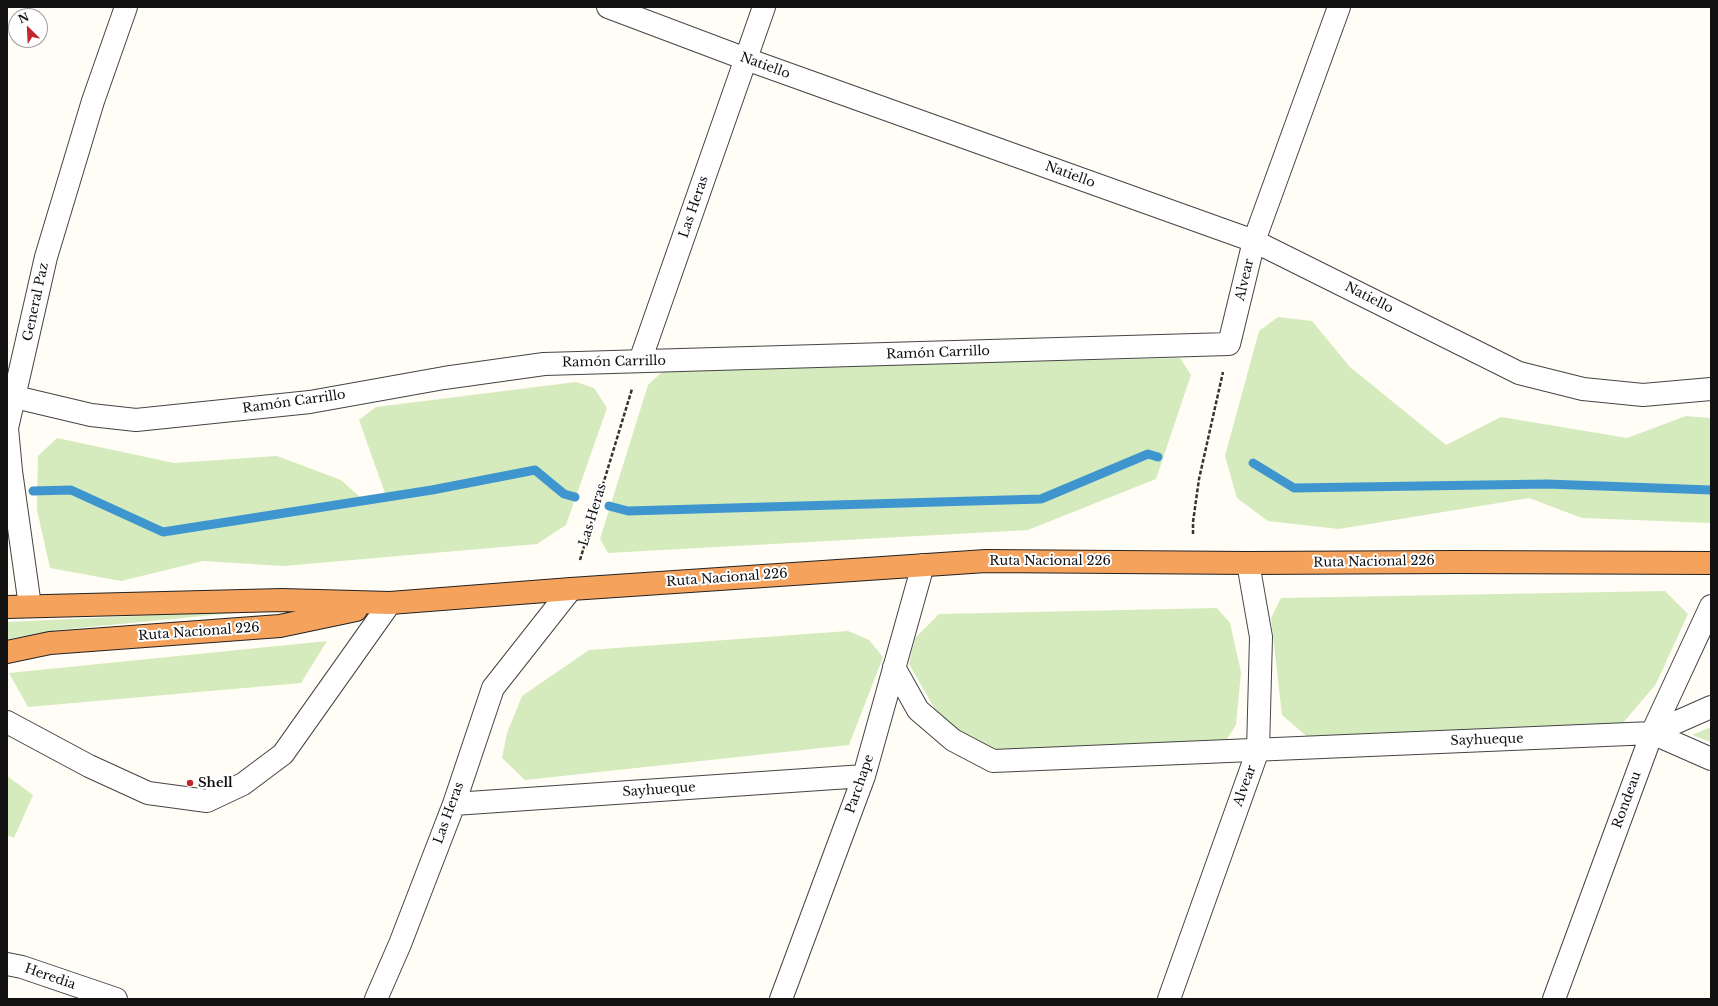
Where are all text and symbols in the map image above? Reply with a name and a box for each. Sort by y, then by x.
north arrow [8,8,48,48]
text: N [16,9,31,26]
street label: Natiello [738,50,792,82]
street label: Natiello [1043,159,1097,191]
street label: Las Heras [676,174,712,240]
street label: Alvear [1233,257,1257,303]
street label: General Paz [20,261,52,343]
street label: Natiello [1342,279,1396,317]
street label: Ramón Carrillo [886,343,990,363]
street label: Ramón Carrillo [562,353,666,371]
street label: Ramón Carrillo [241,387,347,417]
street label: Las Heras [576,482,610,548]
street label: Ruta Nacional 226 [989,553,1111,569]
street label: Ruta Nacional 226 [1313,553,1435,571]
street label: Ruta Nacional 226 [666,566,788,590]
street label: Ruta Nacional 226 [138,620,260,644]
street label: Sayhueque [1450,731,1524,749]
street label: Parchape [843,752,877,816]
street label: Alvear [1230,763,1260,809]
street label: Rondeau [1609,769,1645,831]
place label: Shell [198,775,233,791]
marker: Shell [185,778,195,788]
street label: Las Heras [431,780,467,846]
street label: Sayhueque [622,780,696,800]
street label: Heredia [22,961,78,993]

